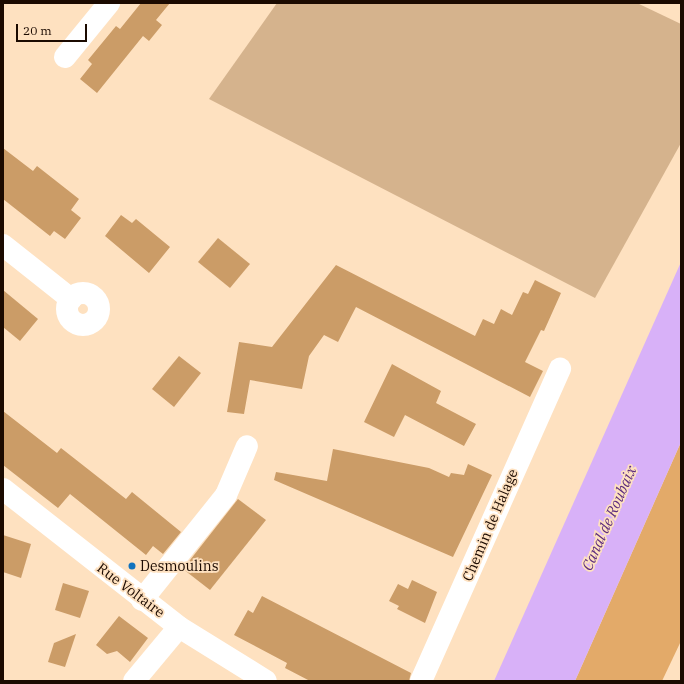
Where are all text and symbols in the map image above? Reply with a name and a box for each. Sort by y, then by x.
scale bar [18,16,89,42]
text: 20 m [23,23,52,38]
water label: Canal de Roubaix [578,463,640,573]
street label: Chemin de Halage [459,466,521,584]
place label: Desmoulins [140,558,219,574]
street label: Rue Voltaire [94,559,168,621]
marker: Desmoulins [127,561,137,571]

